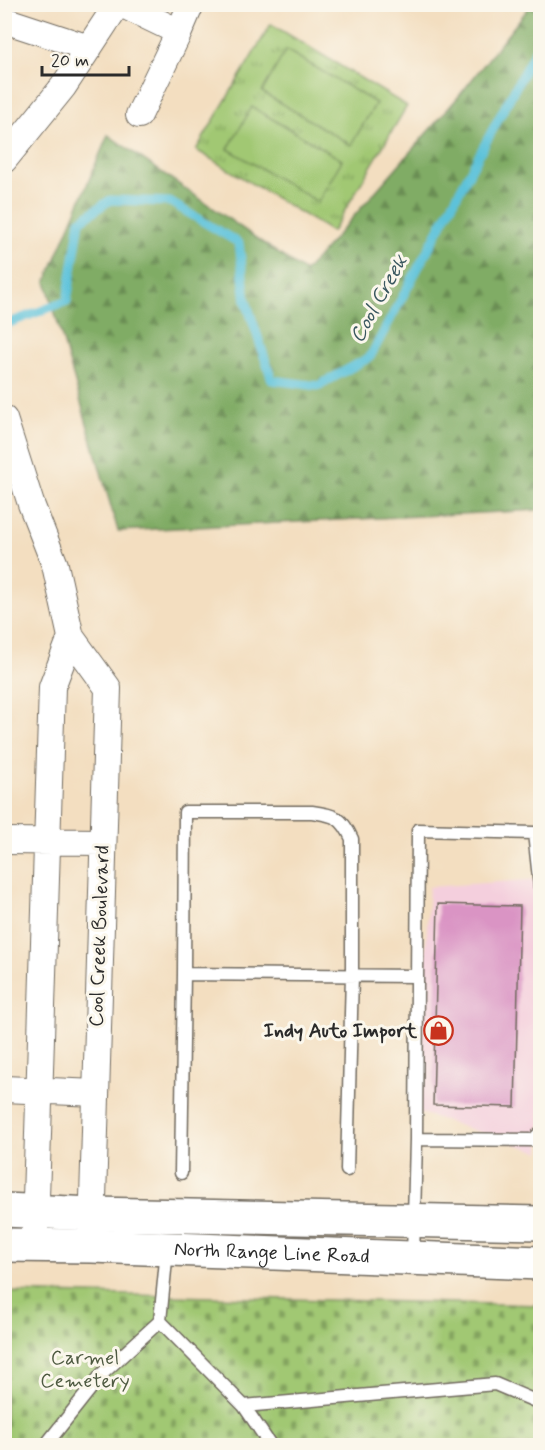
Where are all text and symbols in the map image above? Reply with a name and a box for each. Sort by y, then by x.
scale bar [42,39,129,77]
text: 20 m [51,49,89,73]
water label: Cool Creek [343,249,415,348]
street label: Cool Creek Boulevard [83,845,117,1027]
shop icon: Indy Auto Import [422,1015,454,1047]
place label: Indy Auto Import [263,1018,418,1045]
street label: North Range Line Road [174,1236,370,1270]
park label: Carmel Cemetery [40,1345,130,1395]

